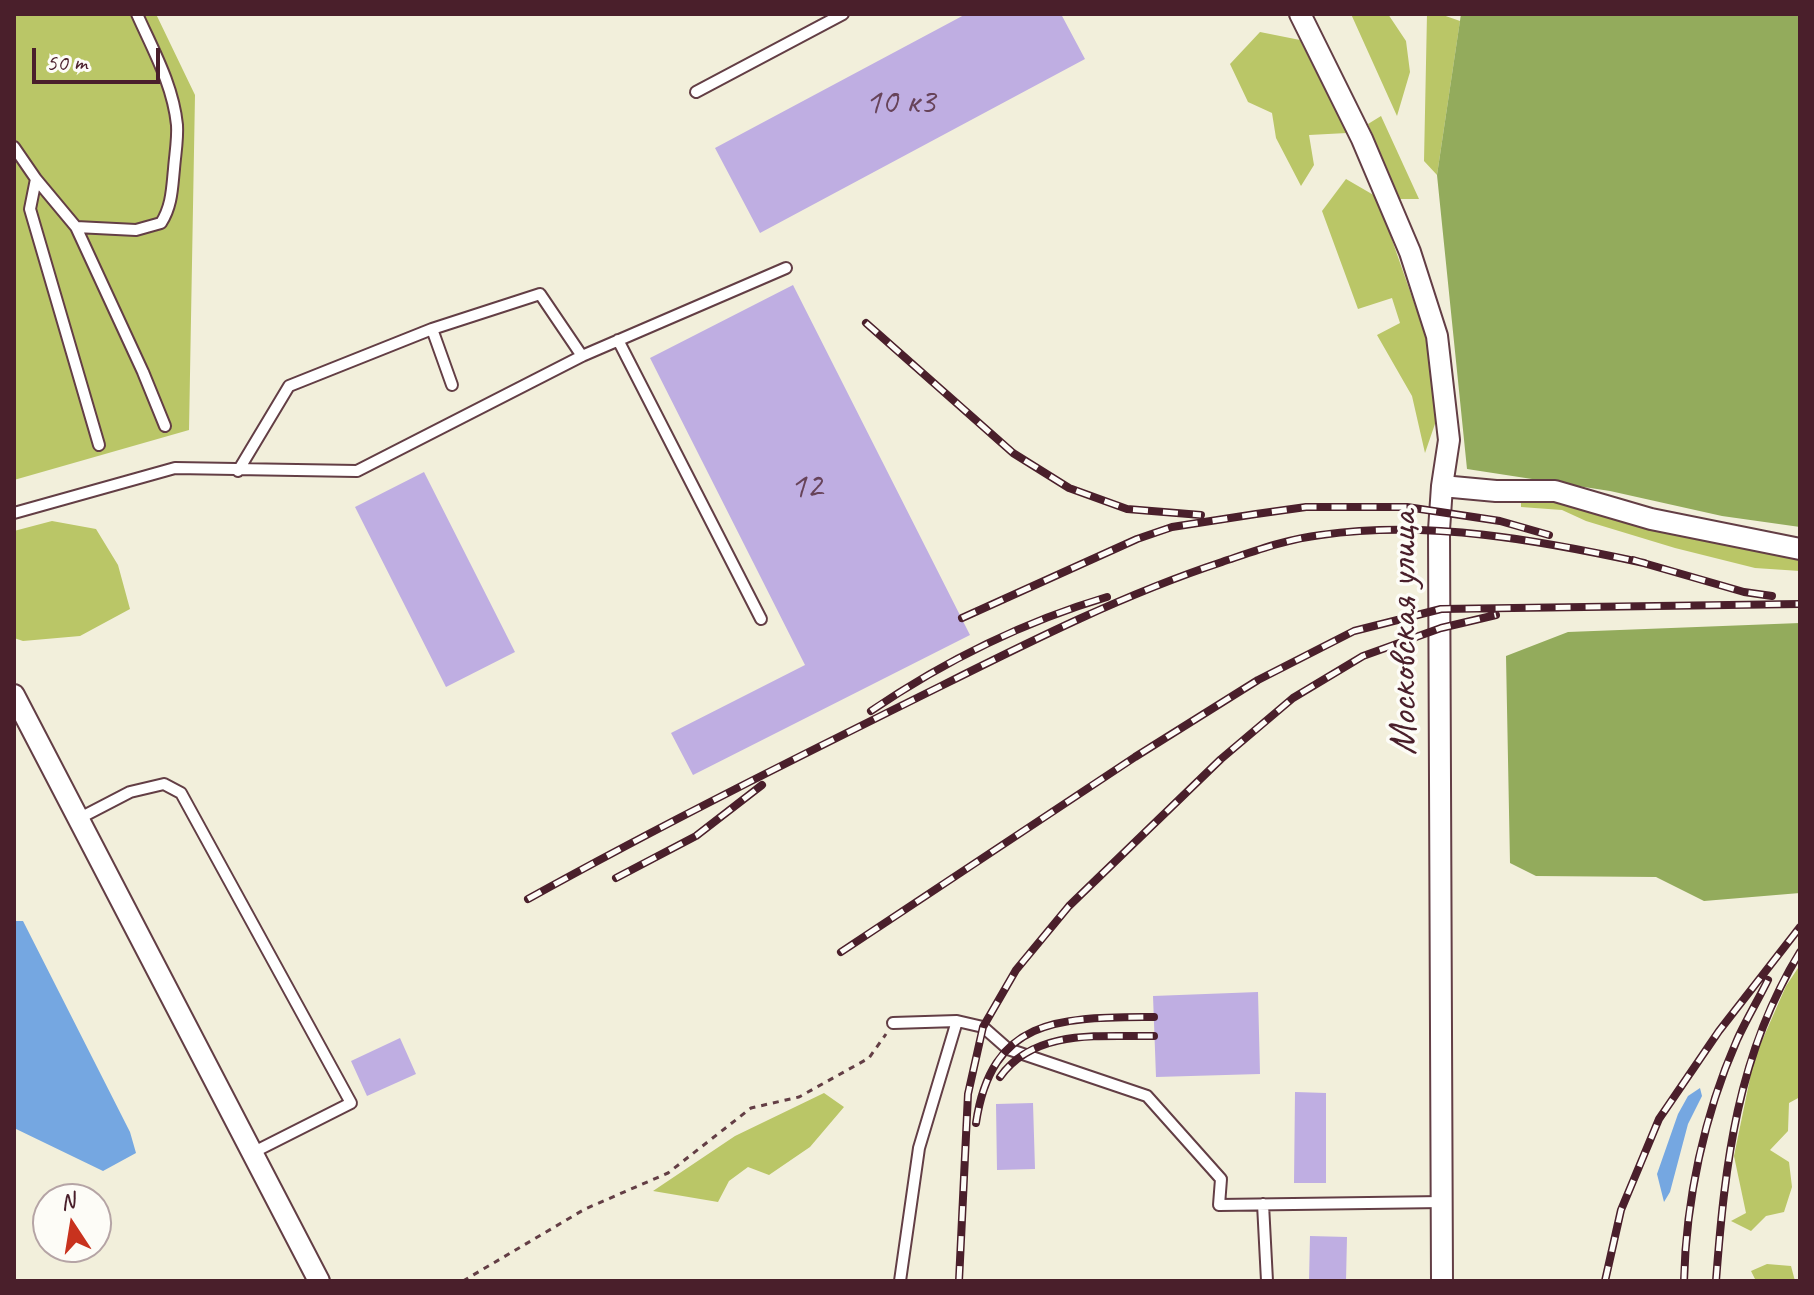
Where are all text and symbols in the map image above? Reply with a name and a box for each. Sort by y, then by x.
scale bar [36,32,164,82]
text: 50 m [46,47,87,77]
house number: 10 к3 [865,82,935,126]
house number: 12 [790,466,822,510]
street label: Московская улица [1381,511,1429,755]
north arrow [32,1183,112,1263]
text: N [58,1186,77,1217]

